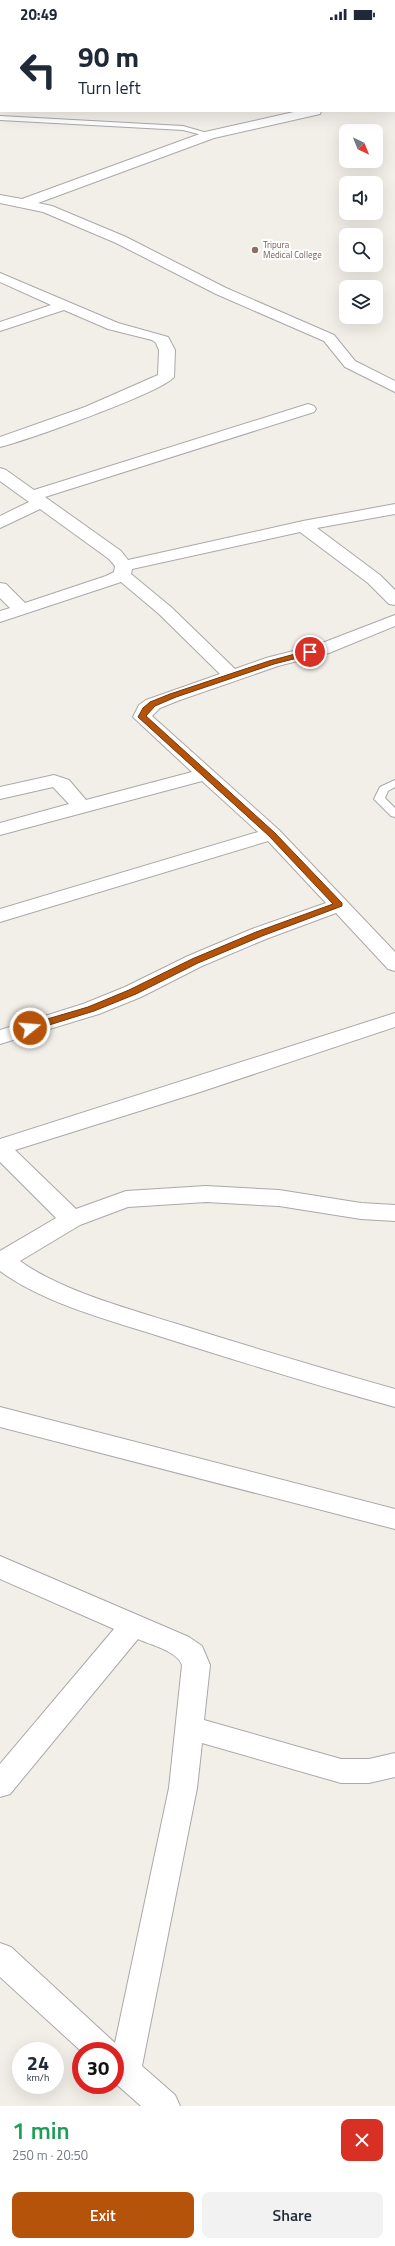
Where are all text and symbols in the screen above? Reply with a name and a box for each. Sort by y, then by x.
text: 20:49 [20,3,57,26]
text: 90 m [78,35,139,78]
icon: left [12,44,64,96]
text: Turn left [78,74,141,101]
north arrow [339,124,383,168]
map controls [339,124,383,324]
button: sound [339,176,383,220]
button: search [339,228,383,272]
place label: Tripura Medical College [263,238,322,261]
marker: Tripura Medical College [250,245,260,255]
button: layers [339,280,383,324]
pin [293,635,327,669]
icon: arrive [299,641,321,663]
position arrow [9,1007,51,1049]
speed limit sign: 30 [72,2042,124,2094]
text: 24 [27,2047,49,2078]
text: km/h [27,2070,49,2085]
text: 1 min [12,2112,70,2148]
button: close [341,2119,383,2161]
text: 250 m · 20:50 [12,2145,88,2165]
button: Exit [12,2192,194,2238]
button: Share [202,2192,383,2238]

